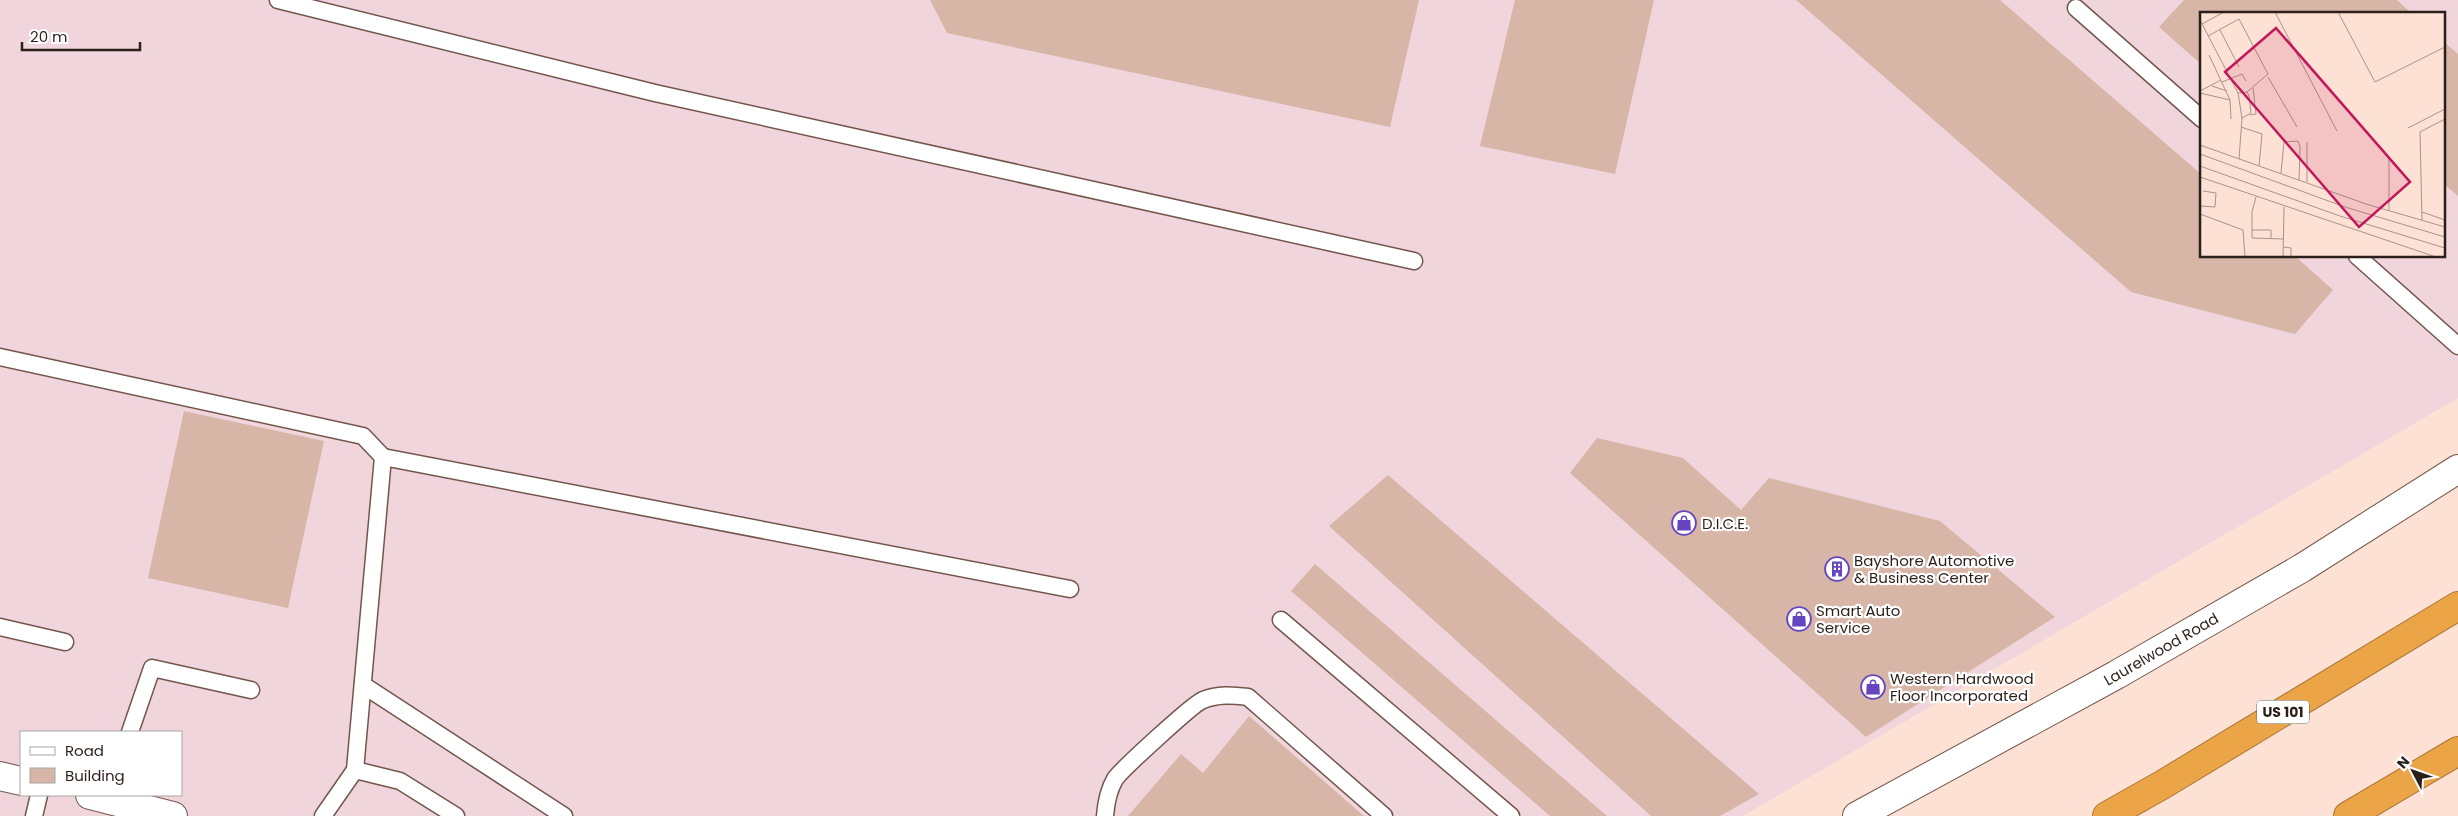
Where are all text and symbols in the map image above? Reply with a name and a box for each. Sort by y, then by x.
inset map [2200,12,2446,258]
scale bar [22,20,140,52]
text: 20 m [30,26,68,47]
shop icon: D.I.C.E. [1671,510,1697,536]
place label: D.I.C.E. [1702,513,1748,534]
place label: Bayshore Automotive & Business Center [1854,550,2014,588]
building icon: Bayshore Automotive & Business Center [1824,556,1850,582]
place label: Smart Auto Service [1816,600,1900,638]
shop icon: Smart Auto Service [1786,606,1812,632]
street label: Laurelwood Road [2100,608,2222,690]
place label: Western Hardwood Floor Incorporated [1890,668,2034,706]
shop icon: Western Hardwood Floor Incorporated [1860,674,1886,700]
road number: US 101 [2257,700,2309,724]
legend [20,731,182,796]
text: Road [65,740,104,761]
north arrow [2388,746,2438,796]
text: N [2392,752,2414,773]
text: Building [65,765,125,786]

